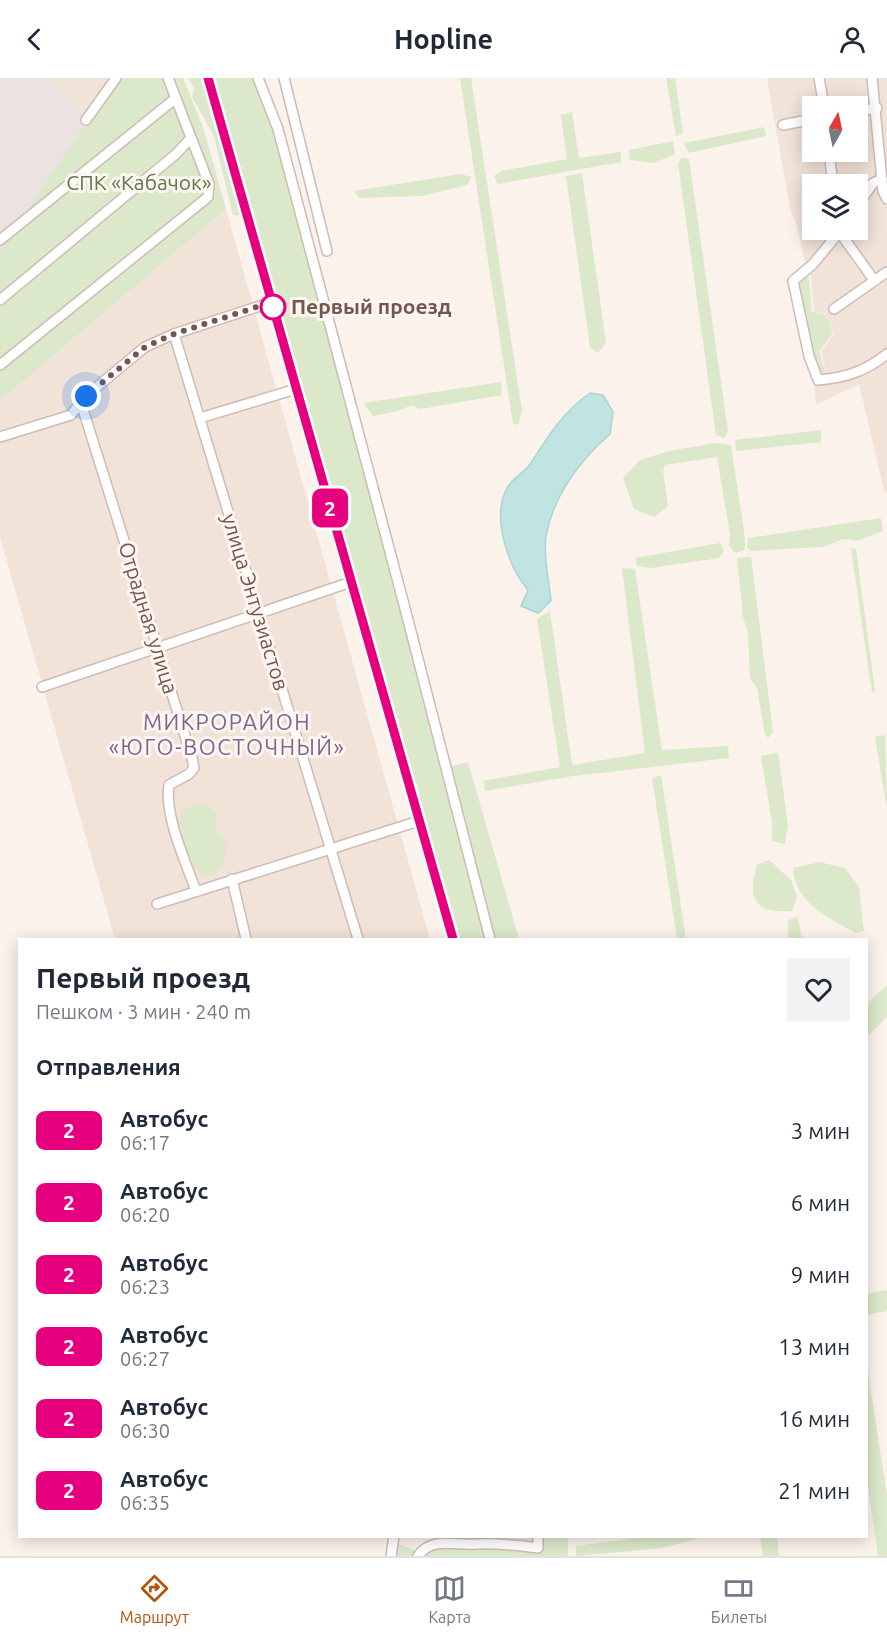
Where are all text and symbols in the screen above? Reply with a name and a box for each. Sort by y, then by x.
icon: back [18,23,51,56]
icon: person [836,23,869,56]
text: Hopline [394,24,493,54]
north arrow [802,96,868,162]
map controls [802,96,868,240]
park label: СПК «Кабачок» [66,170,212,194]
button: layers [802,174,868,240]
marker: Первый проезд [260,294,286,320]
place label: Первый проезд [291,294,452,318]
your location [71,381,101,411]
line badge: 2 [310,488,350,528]
text: 2 [324,496,336,520]
street label: улица Энтузиастов [218,510,294,693]
street label: Отрадная улица [114,539,183,697]
district label: МИКРОРАЙОН «ЮГО-ВОСТОЧНЫЙ» [109,709,345,759]
button: heart [787,958,850,1021]
text: Первый проезд [36,962,250,993]
text: Пешком · 3 мин · 240 m [36,1000,251,1023]
text: Отправления [36,1054,181,1079]
text: Автобус [120,1106,208,1131]
text: 2 [63,1118,75,1142]
text: 3 мин [791,1118,850,1143]
text: 06:17 [120,1131,170,1154]
text: Автобус [120,1178,208,1203]
text: 2 [63,1190,75,1214]
text: 6 мин [791,1190,850,1215]
text: 06:20 [120,1203,170,1226]
text: Автобус [120,1250,208,1275]
text: 2 [63,1262,75,1286]
text: 9 мин [791,1262,850,1287]
text: 06:23 [120,1275,170,1298]
text: Автобус [120,1322,208,1347]
text: 2 [63,1334,75,1358]
text: 13 мин [778,1334,850,1359]
text: 06:27 [120,1347,170,1370]
text: Автобус [120,1394,208,1419]
text: 2 [63,1406,75,1430]
text: 16 мин [778,1406,850,1431]
text: 06:30 [120,1419,170,1442]
text: Автобус [120,1466,208,1491]
text: 2 [63,1478,75,1502]
text: 21 мин [778,1478,850,1503]
text: 06:35 [120,1491,170,1514]
tab: Маршрут [120,1572,189,1626]
tab: Карта [428,1572,471,1626]
tab: Билеты [711,1572,767,1626]

